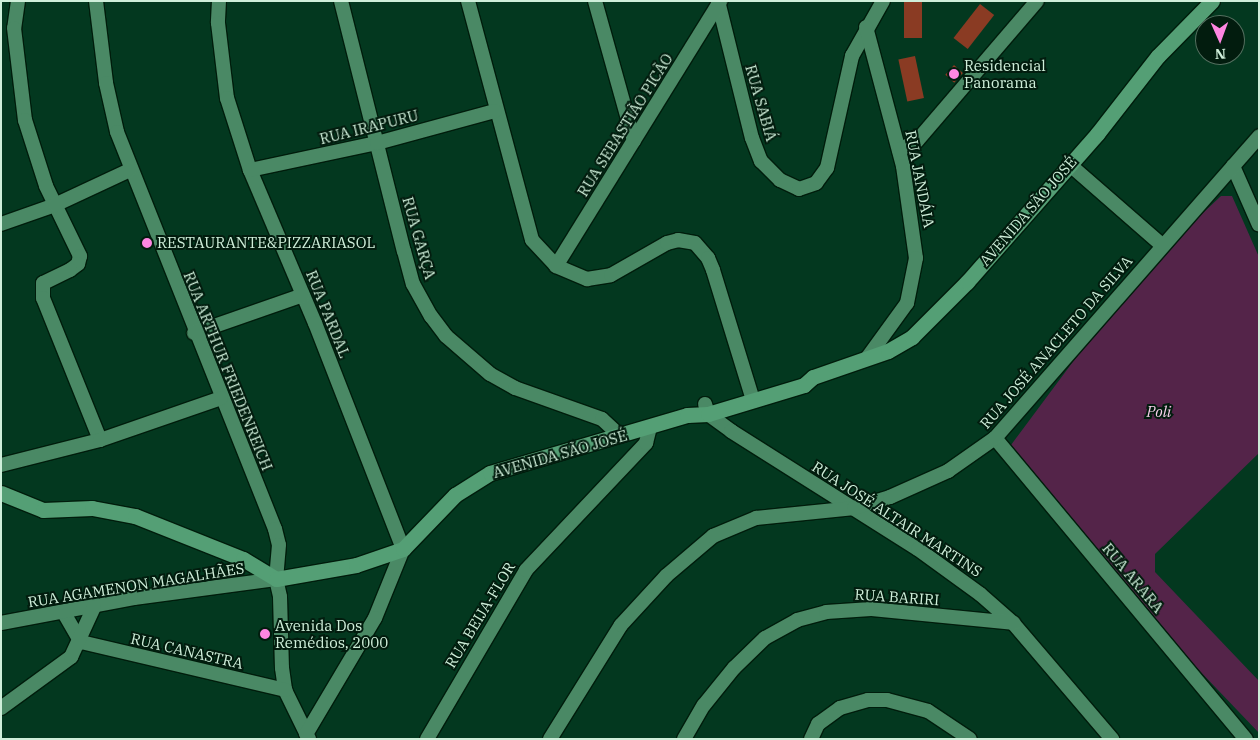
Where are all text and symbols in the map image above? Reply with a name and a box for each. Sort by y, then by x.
north arrow [1195,15,1245,65]
text: N [1215,45,1226,63]
street label: RUA SEBASTIÃO PICÃO [574,50,676,200]
place label: Residencial Panorama [964,56,1046,91]
street label: RUA SABIÁ [741,63,781,143]
marker: Residencial Panorama [948,68,960,80]
street label: RUA IRAPURU [318,106,420,148]
street label: RUA JANDÁIA [902,129,938,229]
street label: AVENIDA SÃO JOSÉ [976,153,1080,269]
street label: RUA GARÇA [399,195,439,281]
place label: RESTAURANTE&PIZZARIASOL [157,234,375,252]
marker: RESTAURANTE&PIZZARIASOL [141,237,153,249]
street label: RUA JOSÉ ANACLETO DA SILVA [976,252,1136,432]
street label: RUA PARDAL [302,268,354,360]
street label: RUA ARTHUR FRIEDENREICH [180,269,276,473]
park label: Poli [1147,403,1171,421]
street label: AVENIDA SÃO JOSÉ [491,426,629,482]
street label: RUA JOSÉ ALTAIR MARTINS [809,457,985,581]
street label: RUA ARARA [1099,539,1167,617]
street label: RUA AGAMENON MAGALHÃES [27,559,245,611]
street label: RUA BEIJA-FLOR [441,559,519,671]
street label: RUA BARIRI [854,585,940,609]
place label: Avenida Dos Remédios, 2000 [275,616,388,651]
marker: Avenida Dos Remédios, 2000 [259,628,271,640]
street label: RUA CANASTRA [129,629,245,673]

